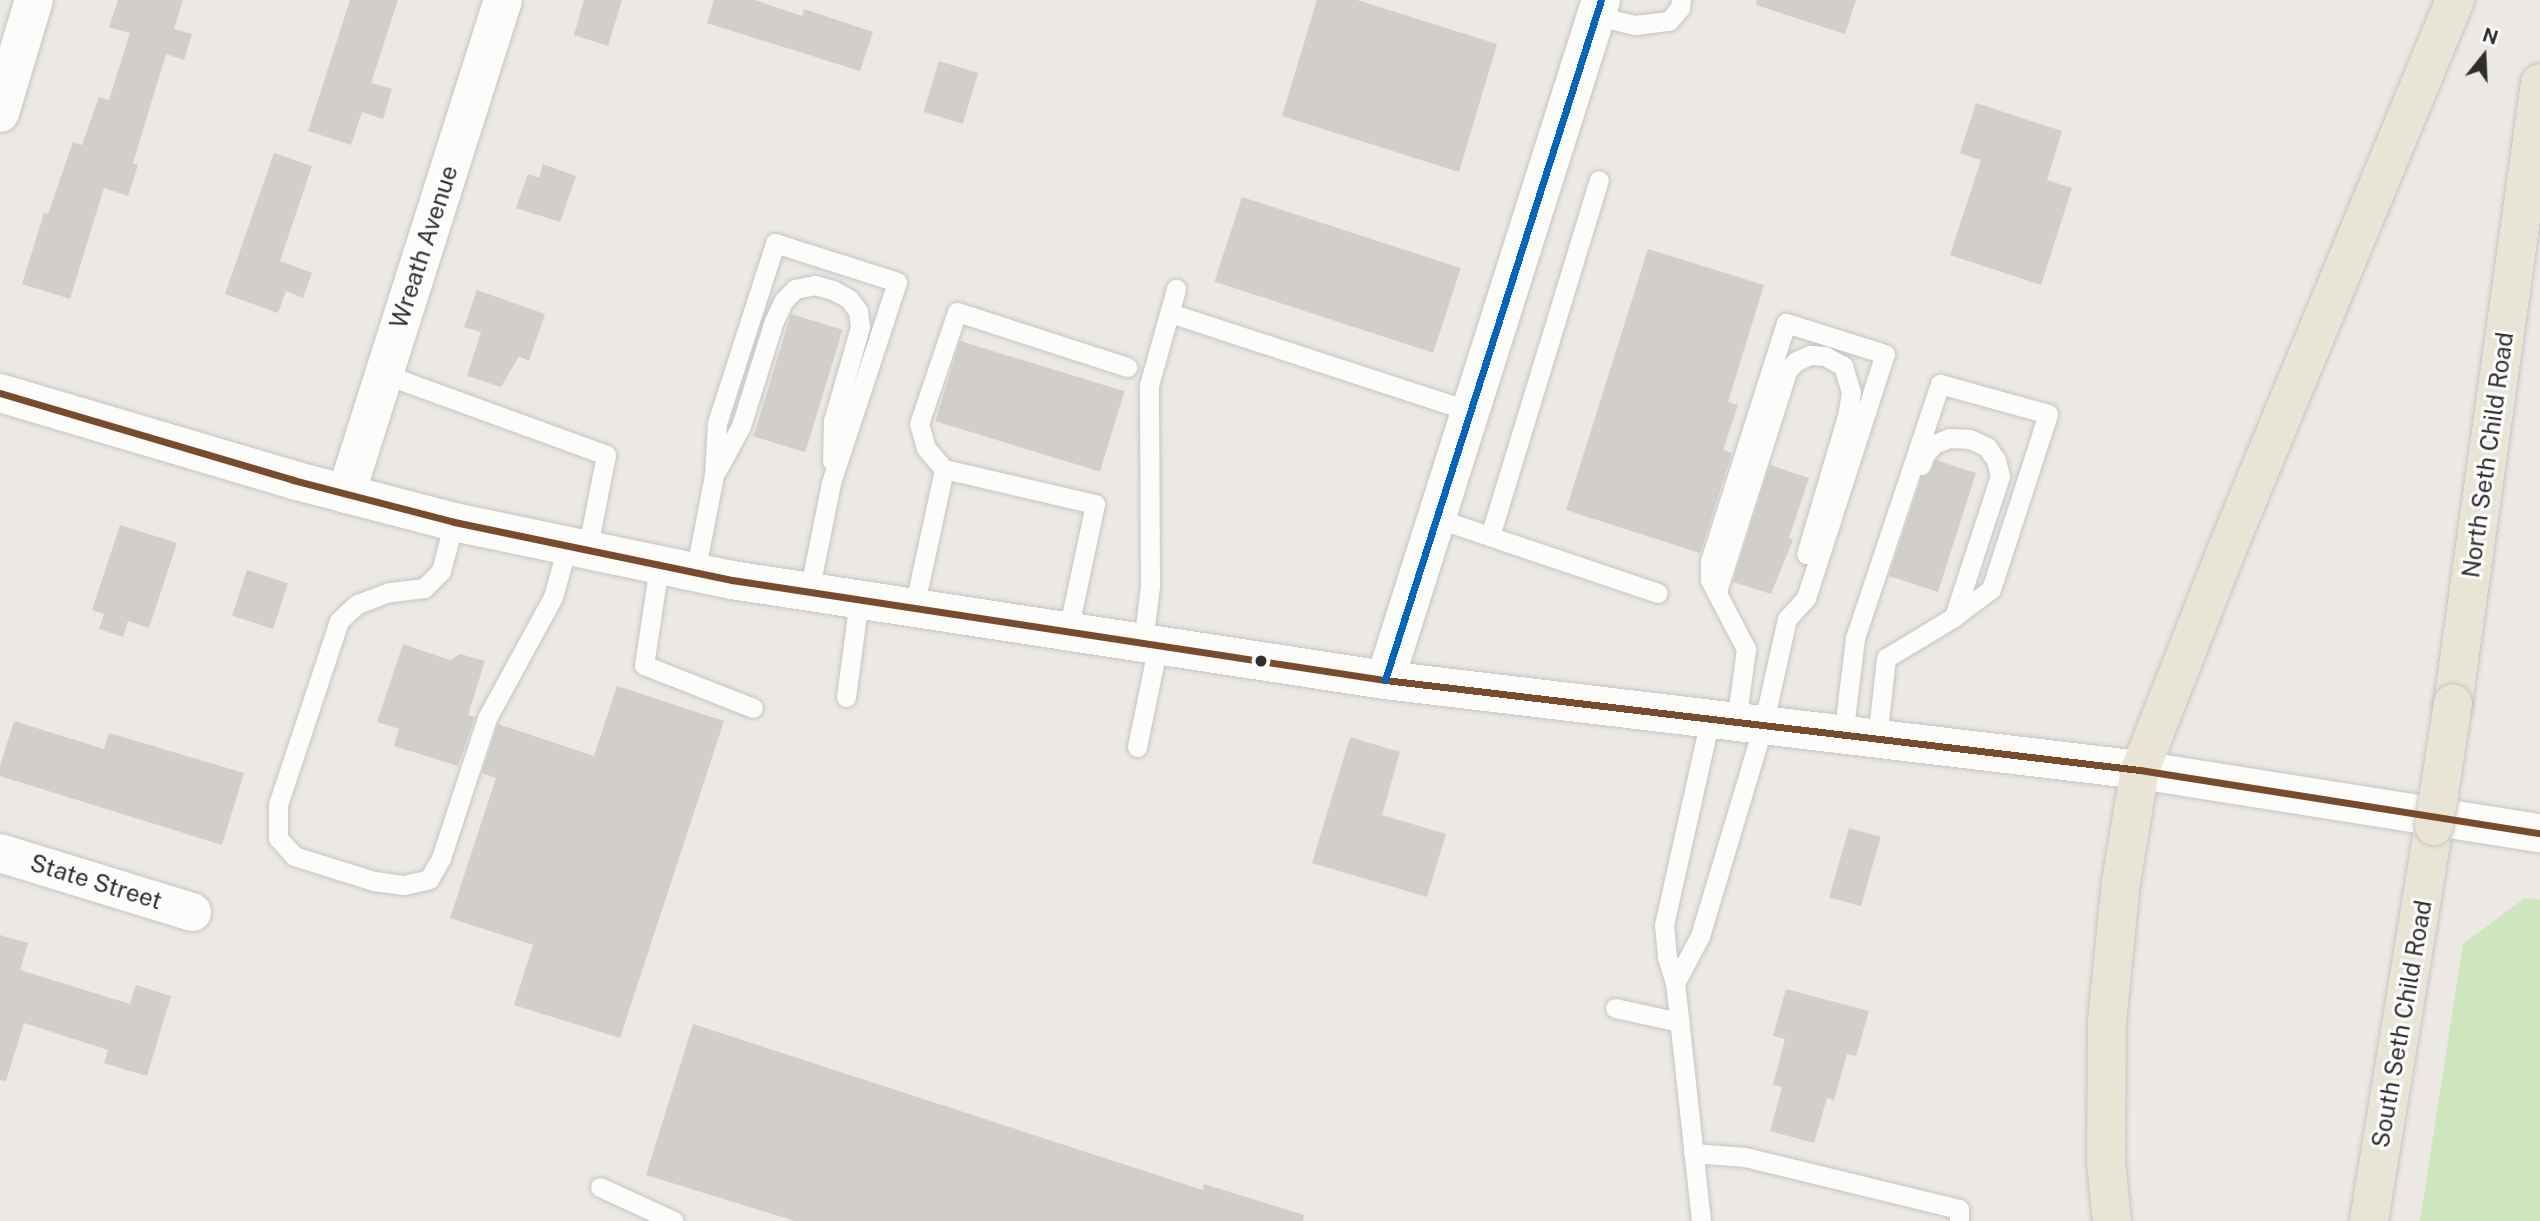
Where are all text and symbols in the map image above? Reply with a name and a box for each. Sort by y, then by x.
north arrow [2449,21,2519,91]
text: N [2480,23,2501,49]
street label: Wreath Avenue [384,162,464,332]
street label: North Seth Child Road [2456,330,2520,580]
unlabelled marker [1254,654,1268,668]
street label: State Street [27,848,165,916]
street label: South Seth Child Road [2366,898,2438,1150]

